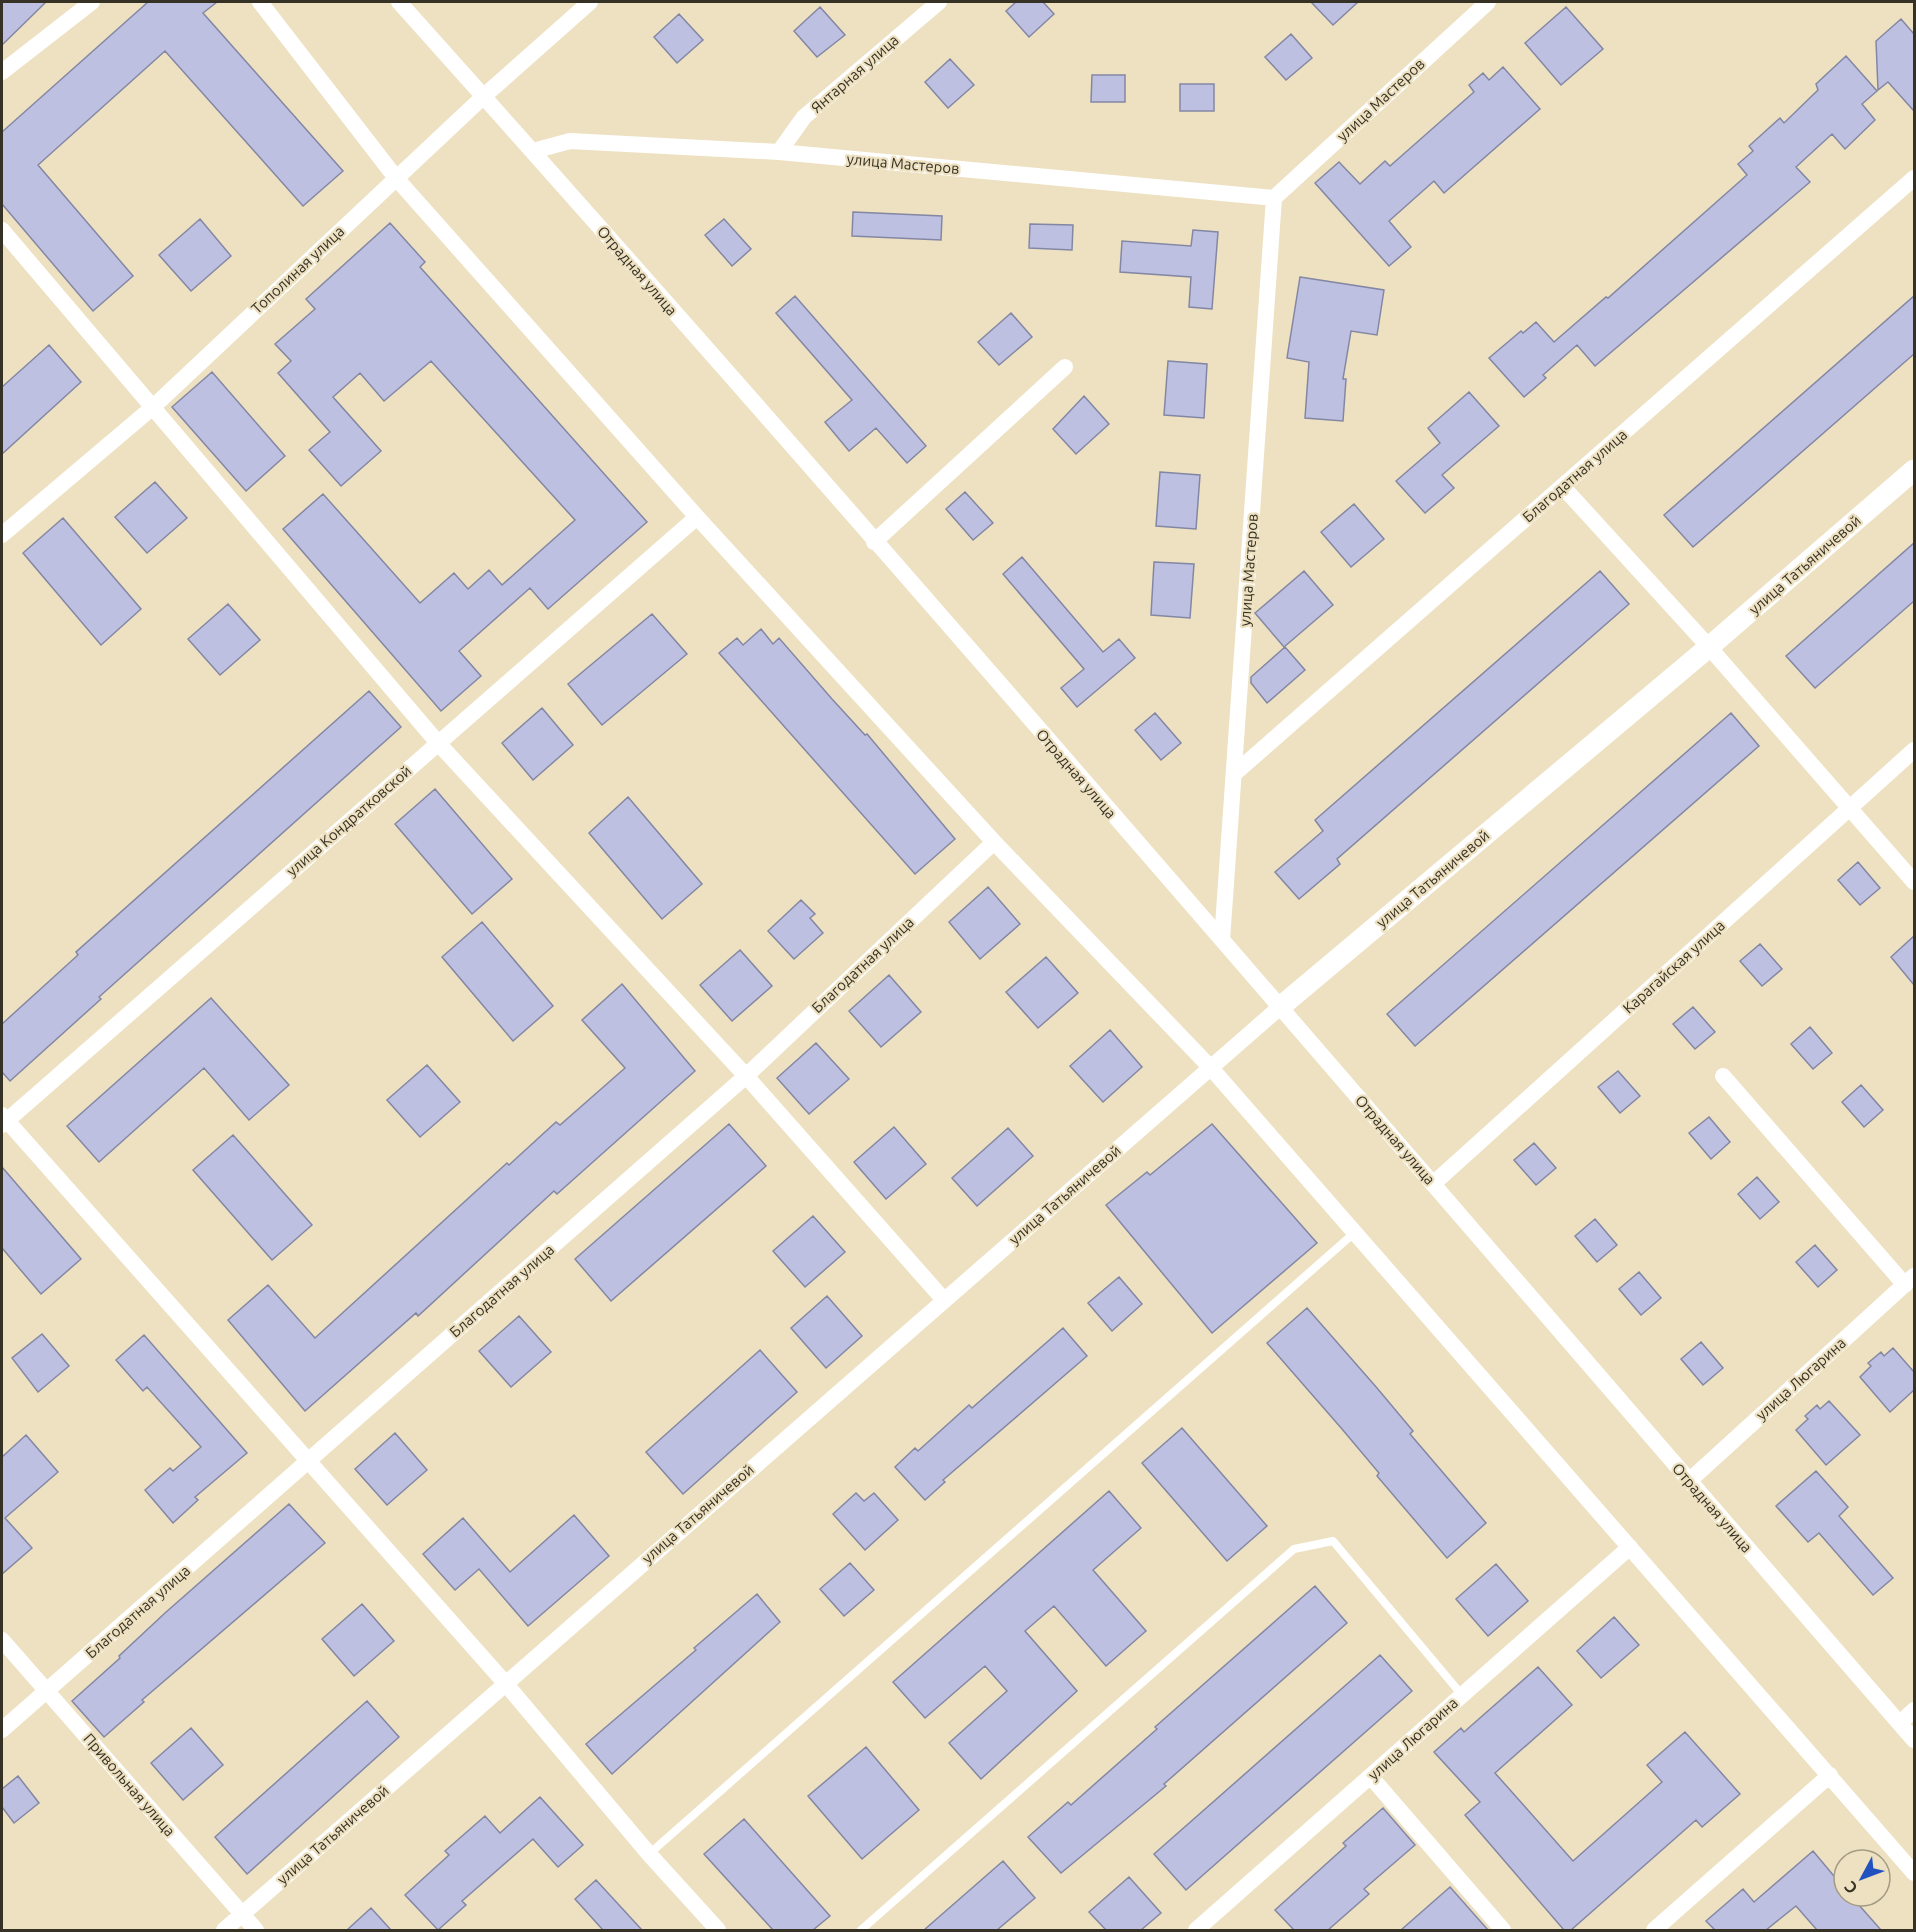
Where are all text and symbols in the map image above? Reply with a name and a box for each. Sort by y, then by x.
street label: Янтарная улица [807,31,902,116]
street label: улица Мастеров [1333,55,1428,144]
street label: улица Мастеров [846,150,960,177]
street label: Тополиная улица [248,222,348,317]
street label: Отрадная улица [594,223,681,319]
street label: Благодатная улица [1519,426,1630,526]
street label: улица Татьяничевой [1745,512,1864,618]
street label: улица Мастеров [1236,513,1261,627]
street label: Отрадная улица [1033,726,1120,822]
street label: улица Кондратковской [283,762,414,879]
street label: улица Татьяничевой [1373,826,1493,931]
street label: Благодатная улица [808,913,917,1016]
street label: Карагайская улица [1619,917,1728,1017]
street label: Отрадная улица [1352,1092,1439,1188]
street label: улица Татьяничевой [1005,1142,1124,1248]
street label: Благодатная улица [446,1241,557,1341]
street label: улица Люгарина [1752,1334,1849,1423]
street label: Отрадная улица [1669,1460,1756,1556]
street label: улица Татьяничевой [638,1461,757,1567]
street label: Благодатная улица [82,1562,193,1662]
street label: улица Люгарина [1364,1694,1461,1783]
street label: Привольная улица [80,1730,179,1840]
street label: улица Татьяничевой [273,1782,392,1888]
north arrow [1832,1848,1892,1908]
text: С [1841,1878,1861,1898]

